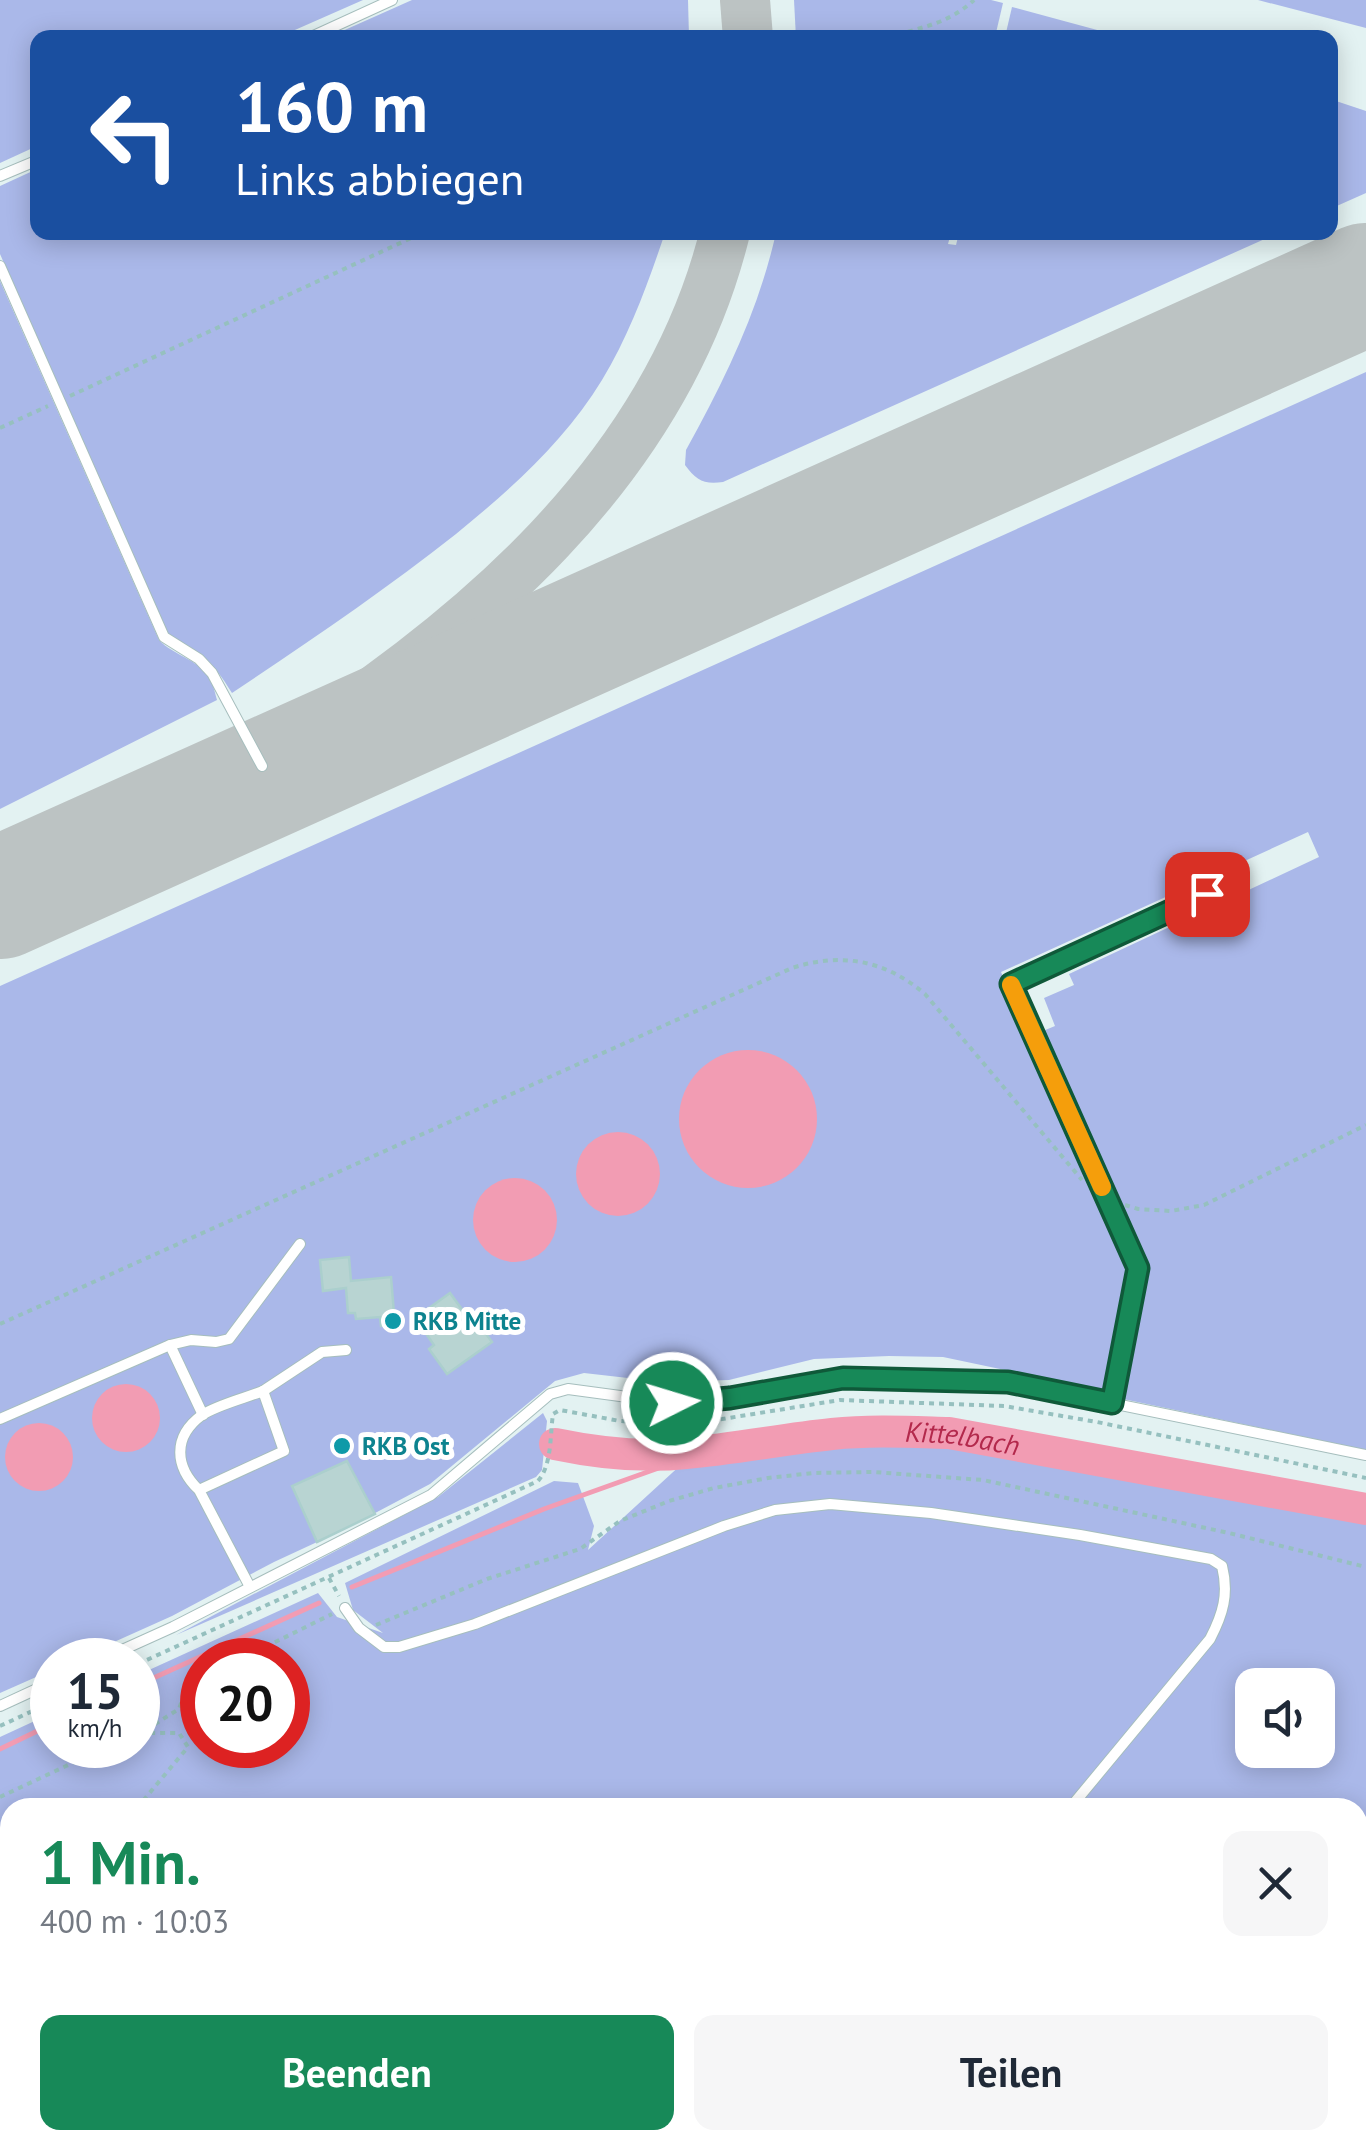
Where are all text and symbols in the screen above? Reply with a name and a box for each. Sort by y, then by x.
text: 160 m [235,61,428,151]
icon: left [70,70,200,200]
text: Links abbiegen [235,149,524,207]
pin [1165,852,1250,937]
icon: arrive [1180,867,1235,922]
place label: RKB Mitte [413,1305,521,1337]
marker: RKB Mitte [382,1310,404,1332]
position arrow [620,1351,724,1455]
water label: Kittelbach [905,1413,1023,1464]
place label: RKB Ost [362,1430,450,1462]
marker: RKB Ost [331,1435,353,1457]
speed limit sign: 20 [180,1638,310,1768]
text: 15 [67,1658,123,1723]
map controls [1235,1668,1335,1768]
button: sound [1235,1668,1335,1768]
text: km/h [68,1712,122,1744]
text: 1 Min. [40,1823,201,1901]
button: close [1223,1831,1328,1936]
text: 400 m · 10:03 [40,1900,229,1942]
button: Beenden [40,2015,674,2130]
button: Teilen [694,2015,1328,2130]

